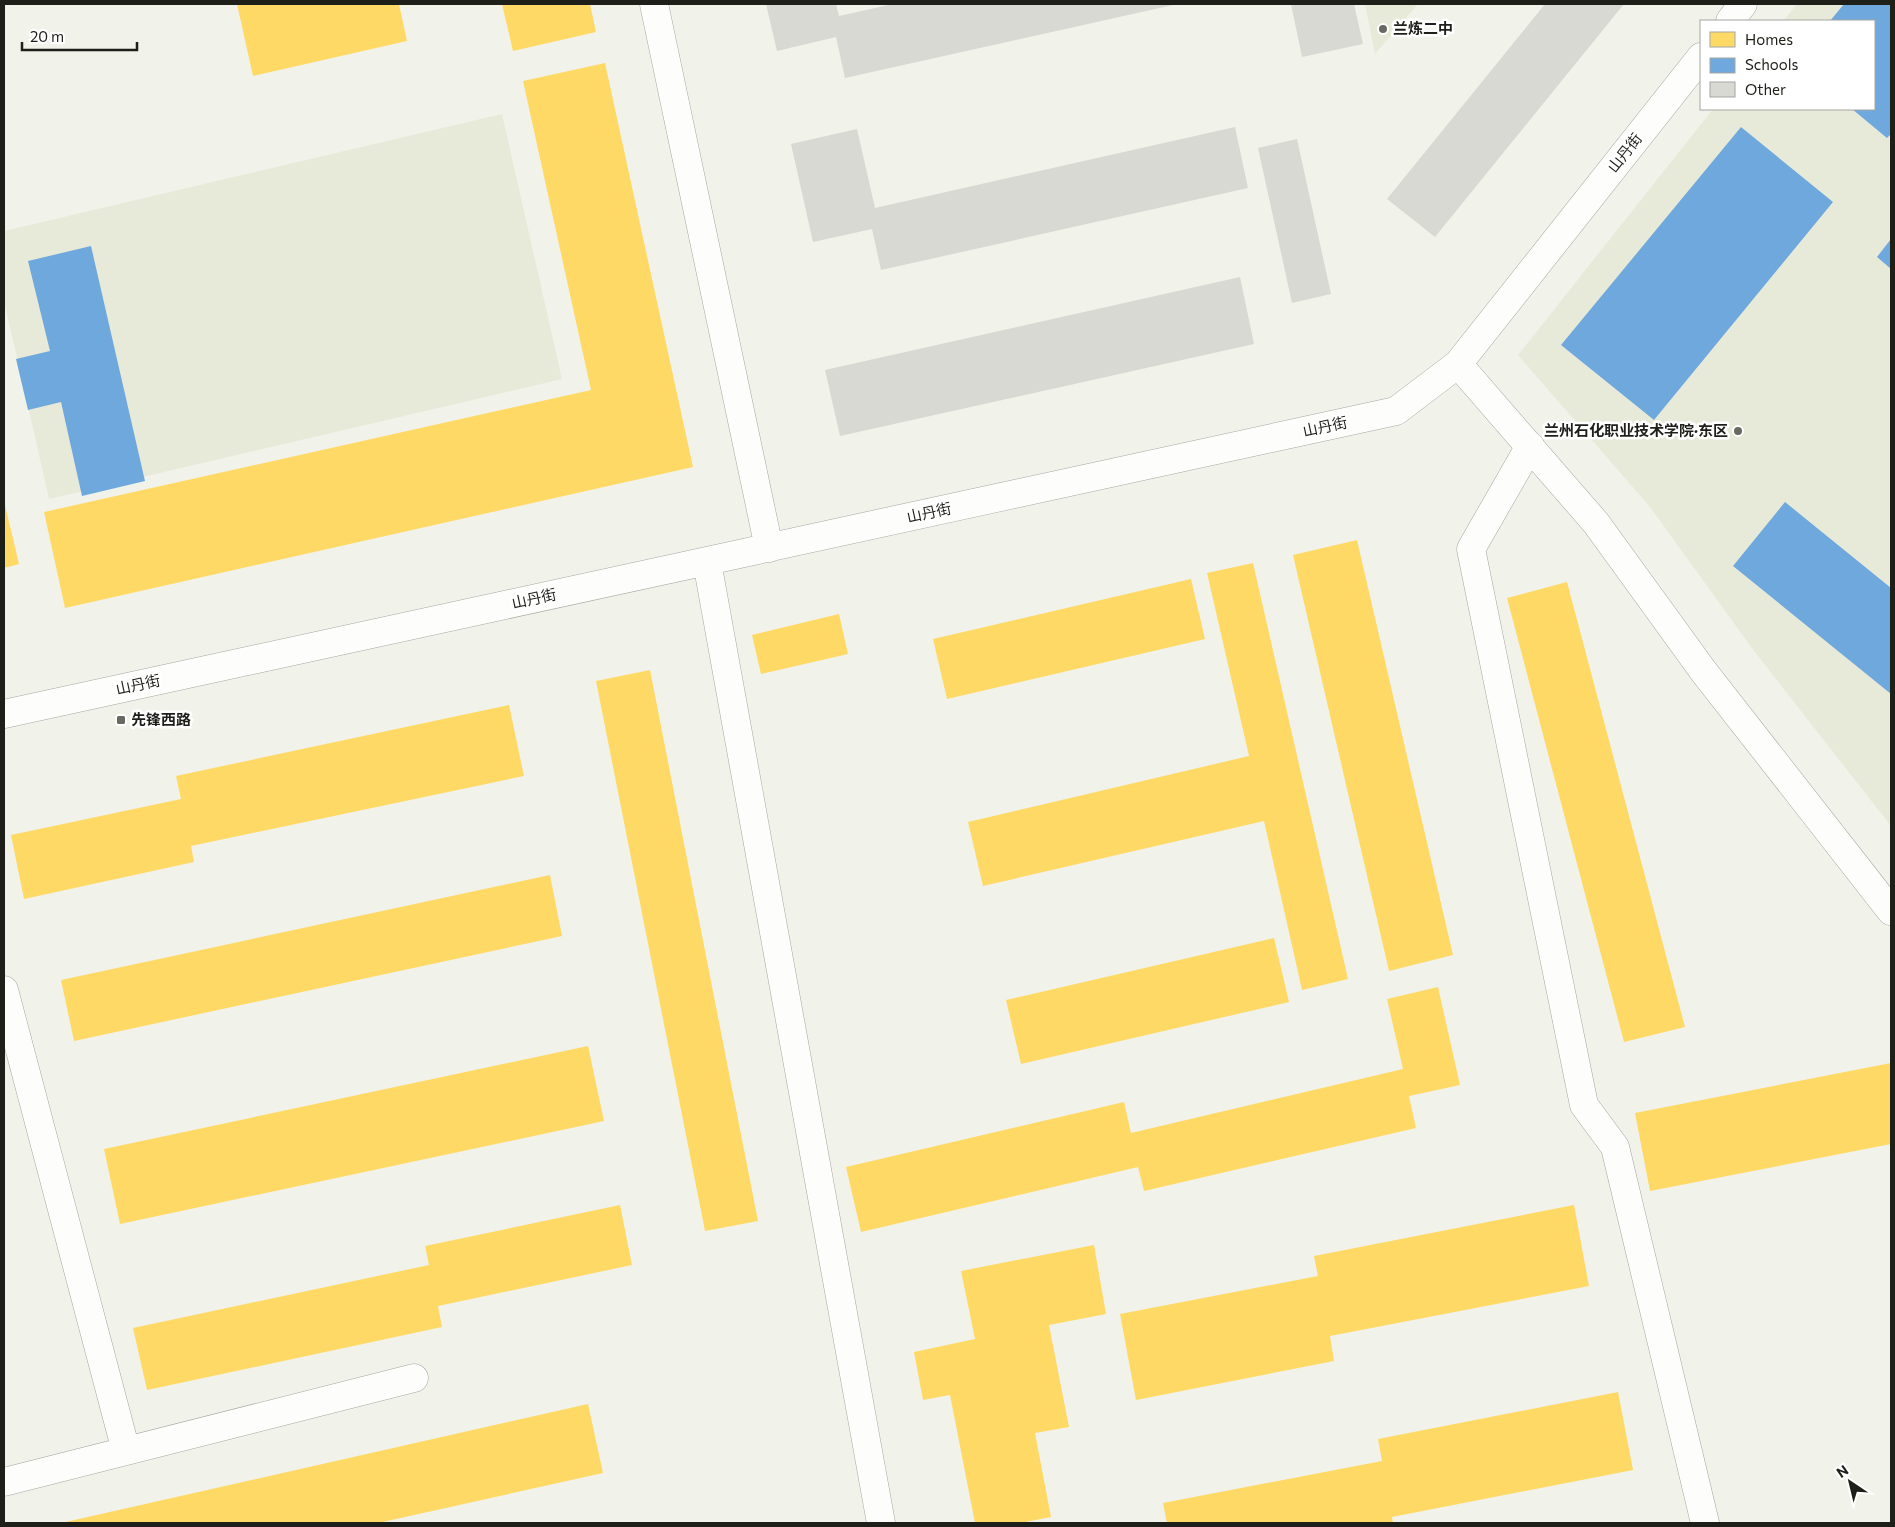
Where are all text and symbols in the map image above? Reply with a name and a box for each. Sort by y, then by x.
place label: 兰炼二中 [1393,19,1453,37]
scale bar [22,20,138,52]
legend [1700,20,1875,110]
marker: 兰炼二中 [1377,23,1389,35]
text: 20 m [30,27,64,45]
text: Homes [1745,30,1793,48]
text: Schools [1745,55,1799,73]
text: Other [1745,80,1786,98]
street label: 山丹街 [1603,129,1645,176]
street label: 山丹街 [1301,413,1349,440]
place label: 兰州石化职业技术学院·东区 [1544,421,1728,439]
marker: 兰州石化职业技术学院·东区 [1732,425,1744,437]
street label: 山丹街 [905,499,953,526]
street label: 山丹街 [510,585,558,612]
street label: 山丹街 [114,671,162,698]
place label: 先锋西路 [131,710,191,728]
marker: 先锋西路 [115,714,127,726]
north arrow [1825,1457,1875,1507]
text: N [1833,1461,1851,1481]

